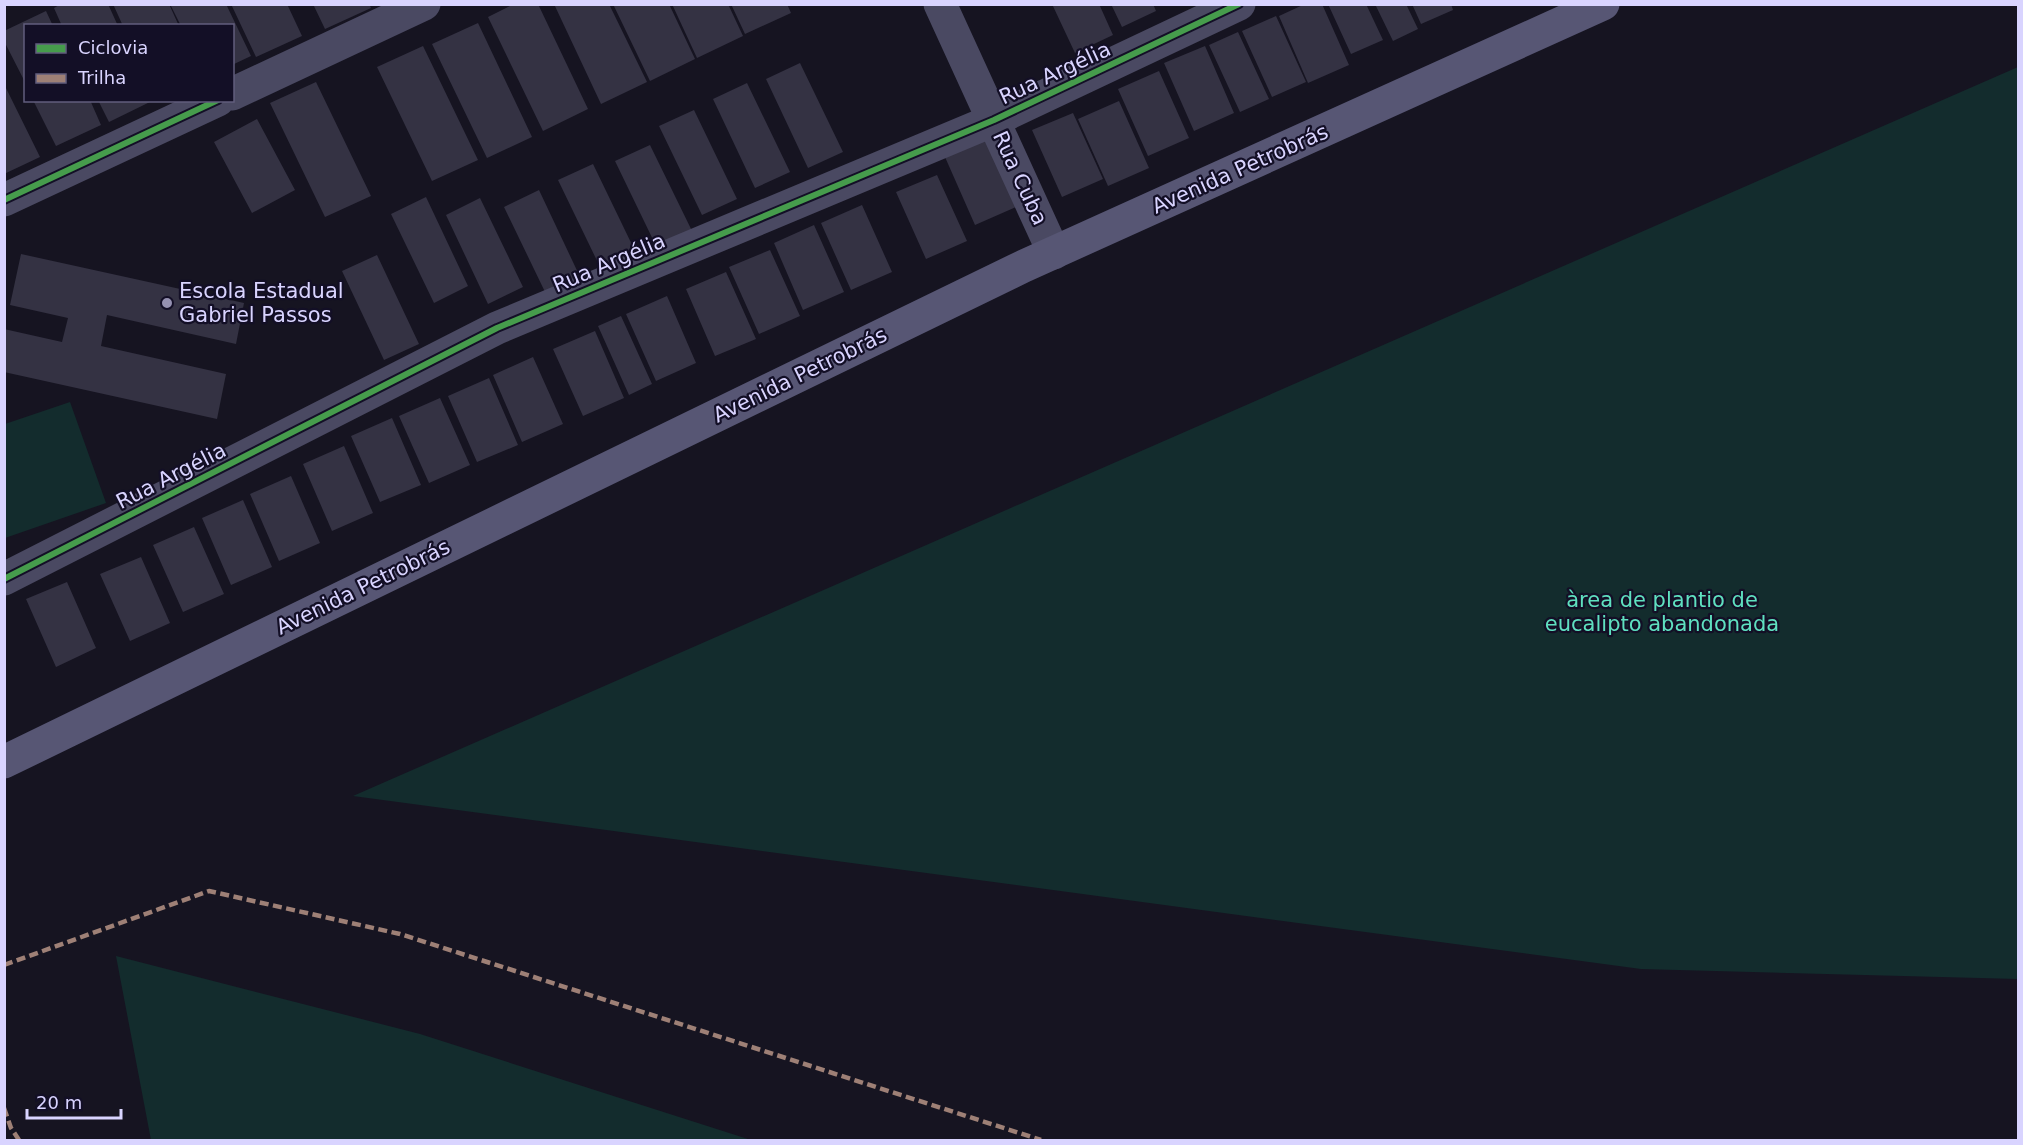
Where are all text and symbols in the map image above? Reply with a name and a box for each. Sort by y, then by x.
legend [24,24,234,102]
text: Ciclovia [78,37,148,58]
street label: Rua Argélia [996,37,1114,109]
text: Trilha [77,67,126,88]
street label: Avenida Petrobrás [1148,119,1332,219]
street label: Rua Cuba [988,127,1052,229]
street label: Rua Argélia [549,229,669,297]
place label: Escola Estadual Gabriel Passos [179,279,344,327]
marker: Escola Estadual Gabriel Passos [160,296,174,310]
street label: Avenida Petrobrás [709,322,891,428]
street label: Rua Argélia [112,438,230,514]
street label: Avenida Petrobrás [272,534,454,640]
park label: àrea de plantio de eucalipto abandonada [1545,588,1779,636]
scale bar [27,1082,122,1120]
text: 20 m [36,1092,82,1113]

